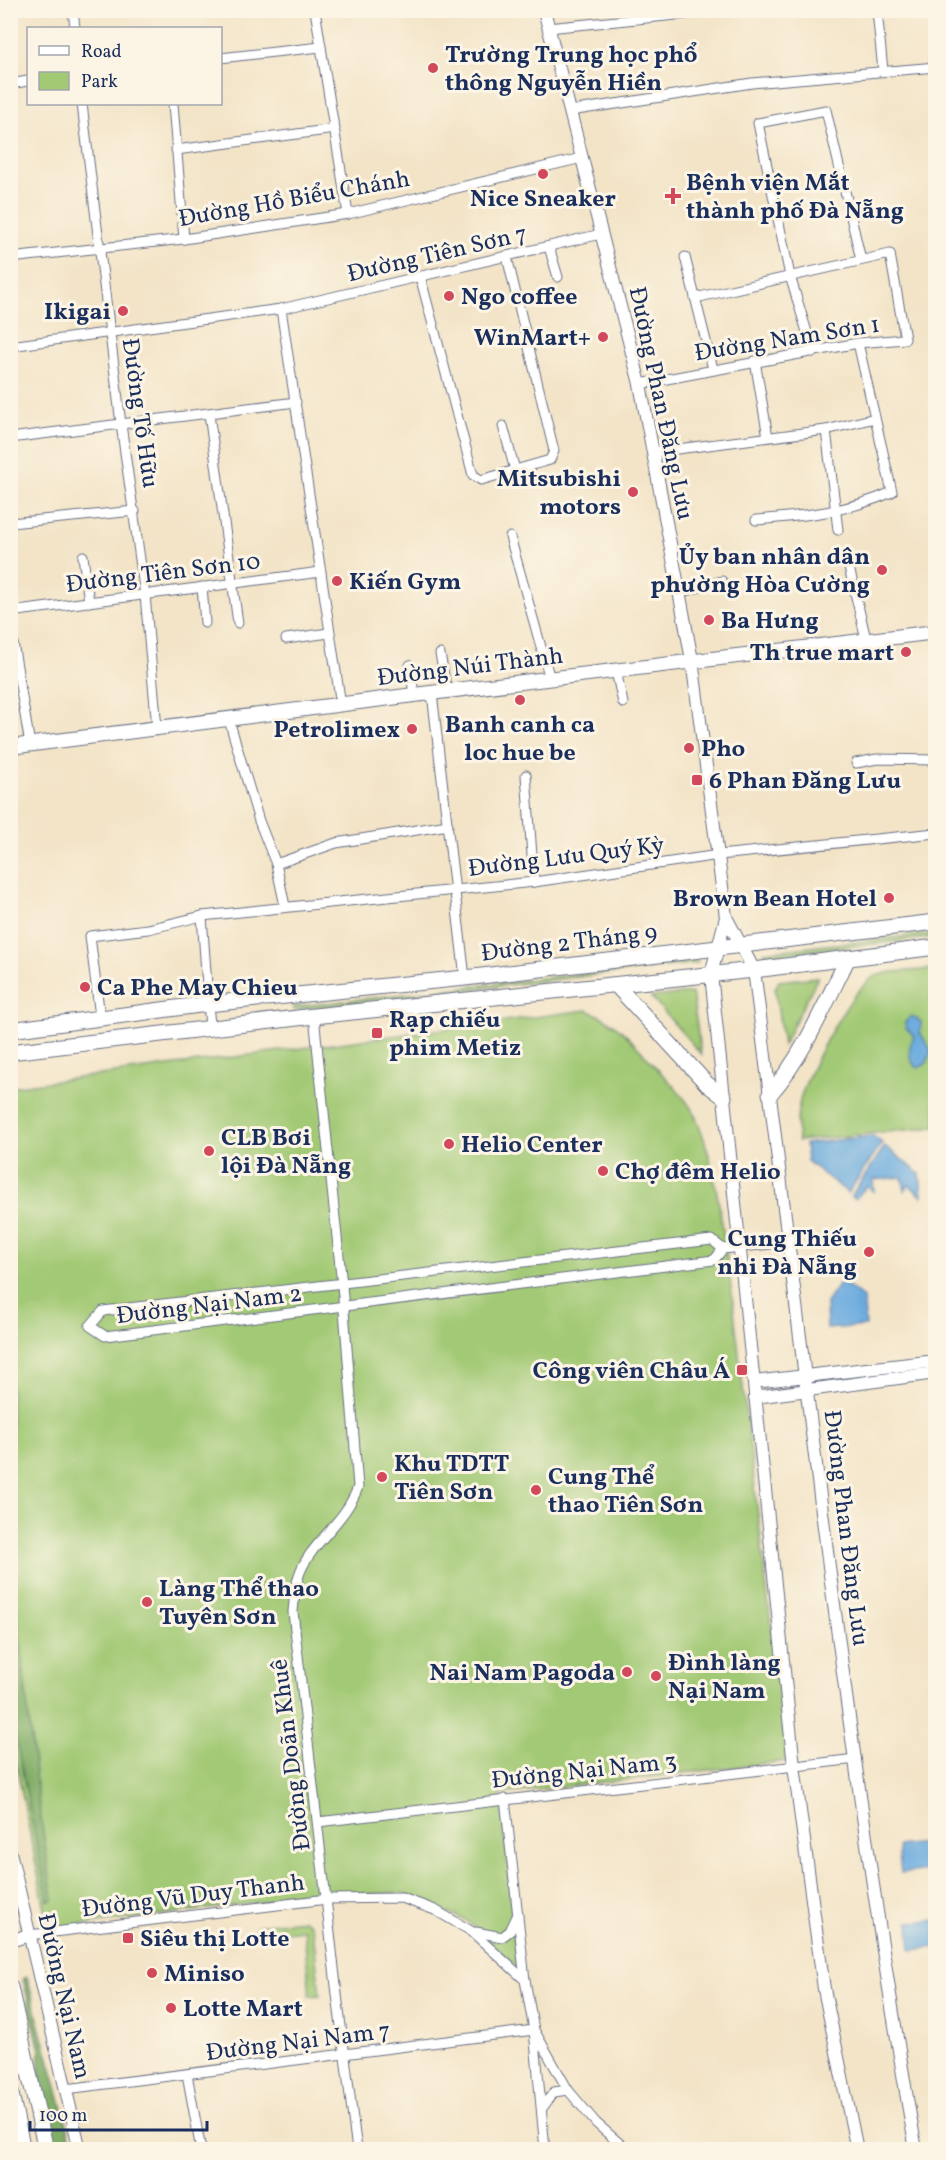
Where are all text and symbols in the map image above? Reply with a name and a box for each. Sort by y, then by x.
legend [27,27,222,105]
place label: Trường Trung học phổ thông Nguyễn Hiền [445,39,697,101]
text: Road [81,40,122,65]
marker: Trường Trung học phổ thông Nguyễn Hiền [426,61,440,75]
text: Park [81,70,118,95]
street label: Đường Hồ Biểu Chánh [176,163,413,237]
marker: Nice Sneaker [536,167,550,181]
place label: Bệnh viện Mắt thành phố Đà Nẵng [686,167,904,229]
place label: Nice Sneaker [470,183,616,217]
marker: Bệnh viện Mắt thành phố Đà Nẵng [664,187,682,205]
street label: Đường Tiên Sơn 7 [344,218,531,292]
place label: Ngo coffee [461,281,577,315]
street label: Đường Phan Đăng Lưu [619,284,701,523]
marker: Ngo coffee [442,289,456,303]
place label: Ikigai [44,296,111,330]
marker: Ikigai [116,304,130,318]
street label: Đường Nam Sơn 1 [692,309,883,371]
place label: WinMart+ [474,322,591,356]
marker: WinMart+ [596,330,610,344]
street label: Đường Tố Hữu [112,336,166,491]
place label: Mitsubishi motors [497,463,621,525]
marker: Mitsubishi motors [626,485,640,499]
place label: Ủy ban nhân dân phường Hòa Cường [650,541,870,603]
street label: Đường Tiên Sơn 10 [64,545,263,603]
marker: Ủy ban nhân dân phường Hòa Cường [875,563,889,577]
place label: Kiến Gym [349,566,461,600]
marker: Kiến Gym [330,574,344,588]
place label: Ba Hưng [721,605,819,639]
marker: Ba Hưng [702,613,716,627]
place label: Th true mart [749,637,894,671]
street label: Đường Núi Thành [375,640,565,696]
marker: Th true mart [899,645,913,659]
marker: Banh canh ca loc hue be [513,693,527,707]
place label: Banh canh ca loc hue be [445,709,595,771]
place label: Petrolimex [274,714,400,748]
marker: Petrolimex [405,722,419,736]
place label: Pho [701,733,745,767]
marker: Pho [682,741,696,755]
place label: 6 Phan Đăng Lưu [709,765,902,799]
marker: 6 Phan Đăng Lưu [690,773,704,787]
street label: Đường Lưu Quý Kỳ [466,829,666,887]
place label: Brown Bean Hotel [673,883,877,917]
marker: Brown Bean Hotel [882,891,896,905]
street label: Đường 2 Tháng 9 [479,916,659,972]
place label: Ca Phe May Chieu [97,972,298,1006]
marker: Ca Phe May Chieu [78,980,92,994]
place label: Rạp chiếu phim Metiz [389,1004,521,1066]
marker: Rạp chiếu phim Metiz [370,1026,384,1040]
place label: CLB Bơi lội Đà Nẵng [221,1122,351,1184]
place label: Helio Center [461,1129,603,1163]
marker: Helio Center [442,1137,456,1151]
marker: CLB Bơi lội Đà Nẵng [202,1144,216,1158]
place label: Chợ đêm Helio [615,1156,781,1190]
marker: Chợ đêm Helio [596,1164,610,1178]
place label: Cung Thiếu nhi Đà Nẵng [717,1223,857,1285]
marker: Cung Thiếu nhi Đà Nẵng [862,1245,876,1259]
street label: Đường Nại Nam 2 [114,1278,304,1334]
place label: Công viên Châu Á [533,1355,730,1389]
marker: Công viên Châu Á [735,1363,749,1377]
street label: Đường Phan Đăng Lưu [814,1408,876,1648]
place label: Khu TDTT Tiên Sơn [394,1448,510,1510]
place label: Cung Thể thao Tiên Sơn [548,1461,703,1523]
marker: Khu TDTT Tiên Sơn [375,1470,389,1484]
marker: Cung Thể thao Tiên Sơn [529,1483,543,1497]
place label: Làng Thể thao Tuyên Sơn [159,1573,319,1635]
marker: Làng Thể thao Tuyên Sơn [140,1595,154,1609]
place label: Đình làng Nại Nam [668,1647,781,1709]
street label: Đường Doãn Khuê [263,1657,321,1853]
place label: Nai Nam Pagoda [430,1657,615,1691]
marker: Nai Nam Pagoda [620,1665,634,1679]
marker: Đình làng Nại Nam [649,1669,663,1683]
street label: Đường Nại Nam 3 [490,1745,679,1799]
street label: Đường Vũ Duy Thanh [80,1866,307,1928]
street label: Đường Nại Nam [27,1910,99,2083]
place label: Siêu thị Lotte [140,1923,289,1957]
marker: Siêu thị Lotte [121,1931,135,1945]
place label: Miniso [164,1958,245,1992]
marker: Miniso [145,1966,159,1980]
place label: Lotte Mart [183,1993,303,2027]
marker: Lotte Mart [164,2001,178,2015]
street label: Đường Nại Nam 7 [204,2015,392,2071]
scale bar [30,2094,207,2132]
text: 100 m [39,2104,88,2129]

